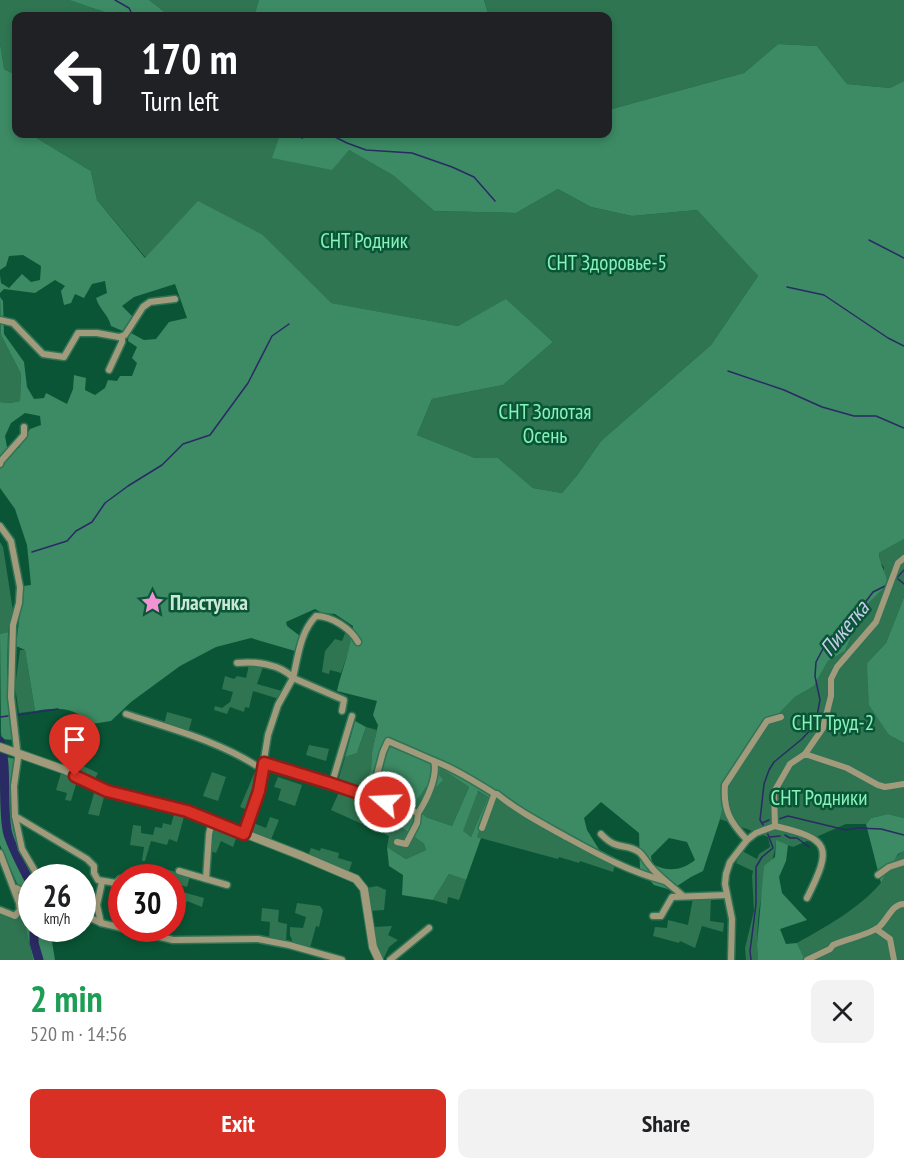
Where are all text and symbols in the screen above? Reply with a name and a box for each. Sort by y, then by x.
text: 170 m [141,31,238,86]
icon: left [42,36,120,114]
text: Turn left [141,84,219,118]
park label: СНТ Родник [320,227,408,254]
park label: СНТ Здоровье-5 [547,249,667,276]
park label: СНТ Золотая Осень [499,398,591,449]
place icon: Пластунка [139,589,165,615]
place label: Пластунка [170,589,248,616]
water label: Пикетка [813,594,875,661]
park label: СНТ Труд-2 [792,709,874,736]
pin [49,714,100,776]
icon: arrive [58,723,91,756]
position arrow [353,770,417,834]
park label: СНТ Родники [771,784,867,811]
speed limit sign: 30 [108,864,186,942]
text: 26 [43,876,71,915]
text: km/h [44,909,70,928]
text: 2 min [30,975,103,1022]
button: close [811,980,874,1043]
text: 520 m · 14:56 [30,1021,127,1047]
button: Exit [30,1089,446,1158]
button: Share [458,1089,874,1158]

